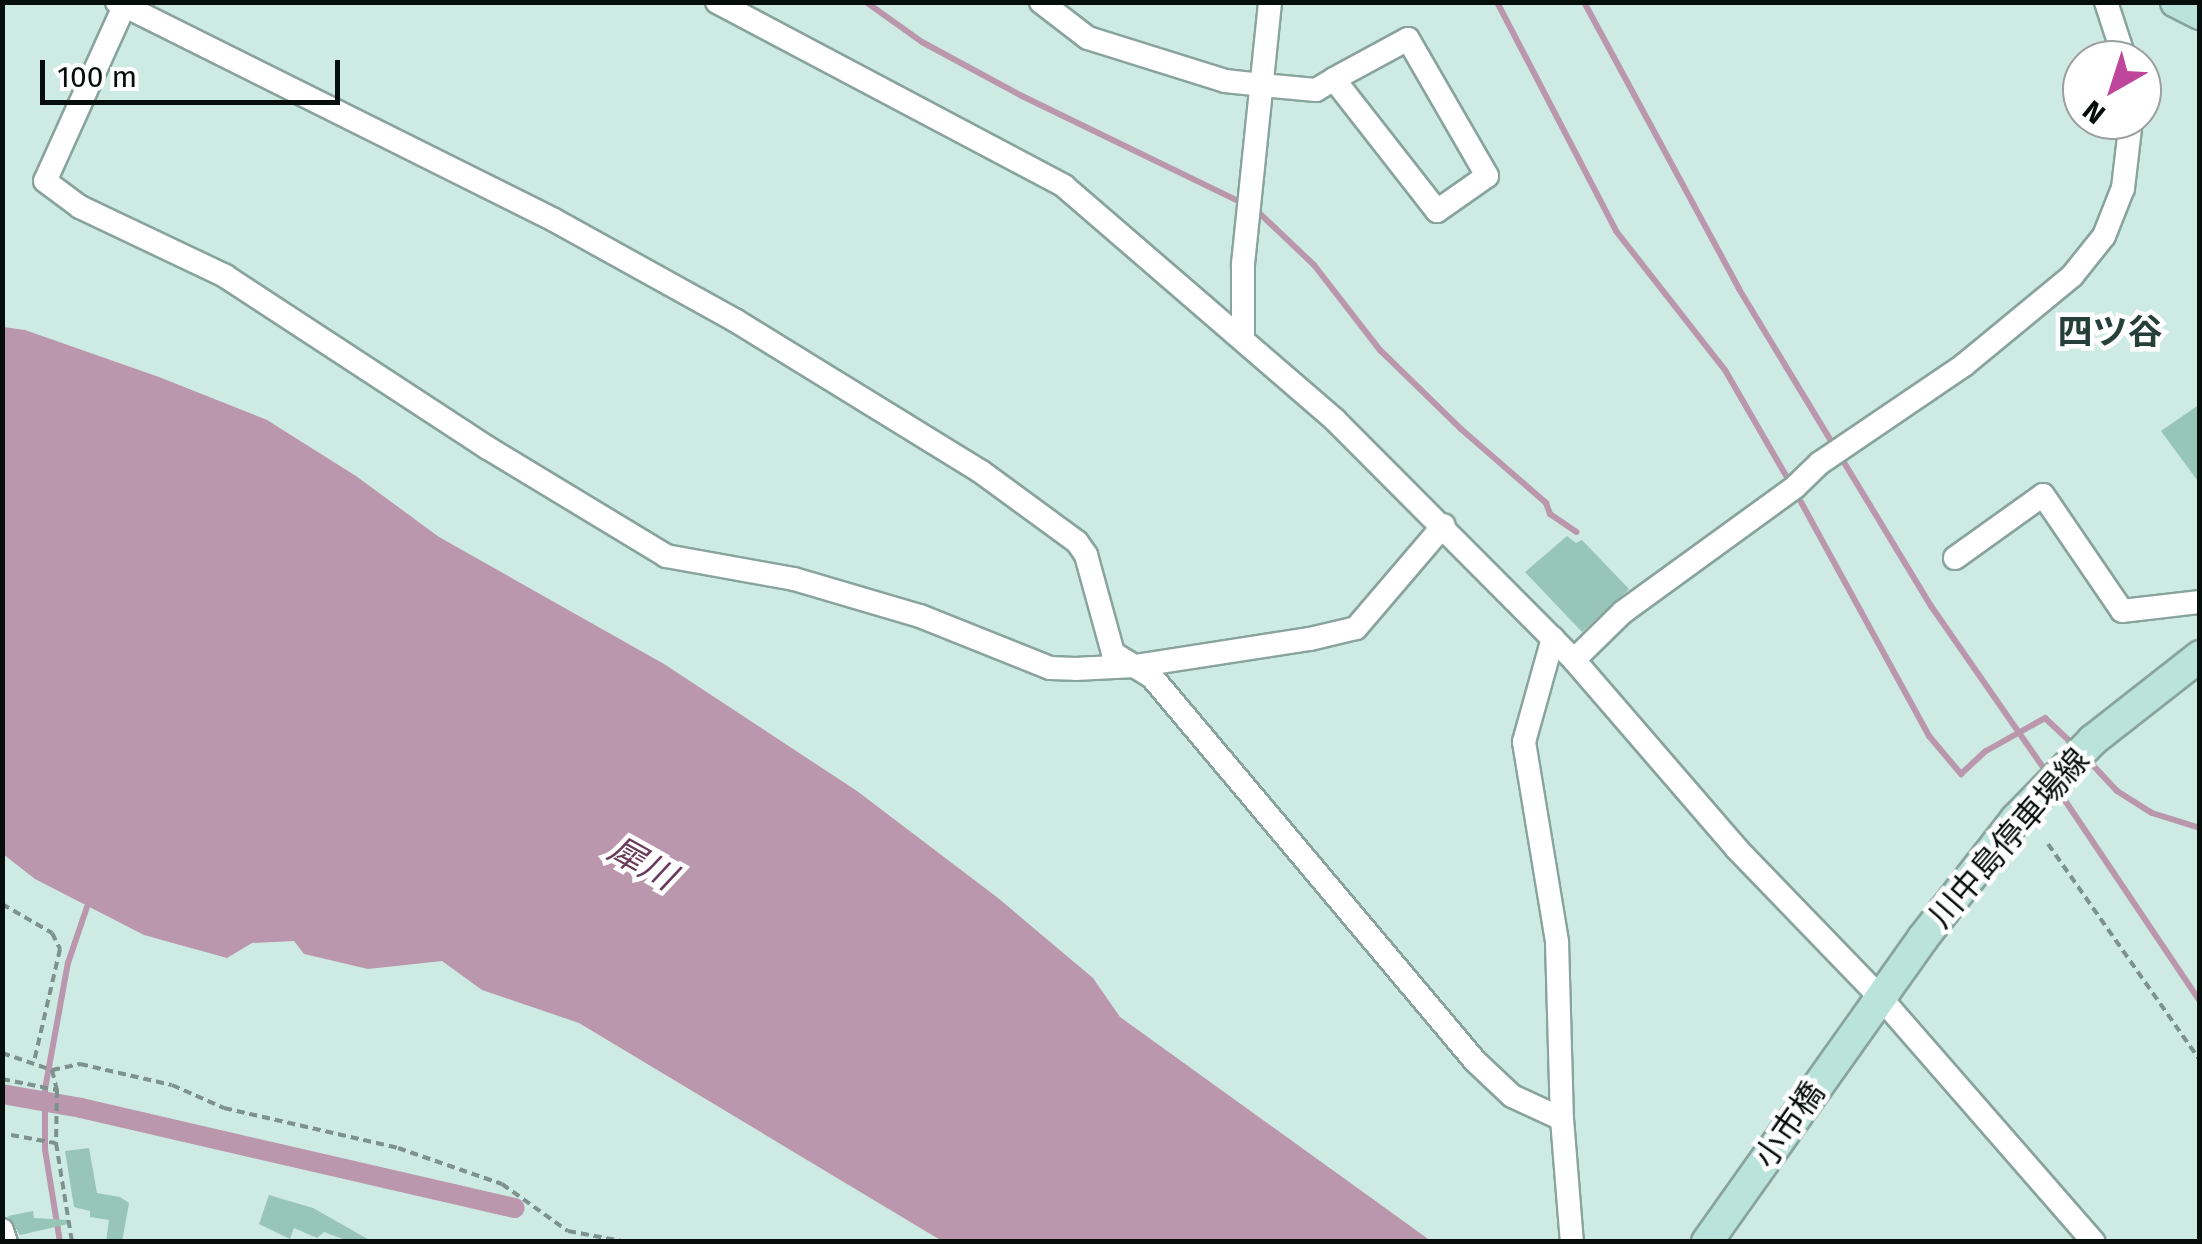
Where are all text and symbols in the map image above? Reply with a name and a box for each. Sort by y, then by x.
scale bar [45,40,345,102]
north arrow [2062,40,2162,140]
text: 100 m [57,59,137,95]
text: N [2076,93,2112,131]
district label: 四ツ谷 [2058,311,2162,353]
street label: 川中島停車場線 [1921,741,2097,935]
water label: 犀川 [601,828,683,898]
street label: 小市橋 [1746,1075,1832,1175]

